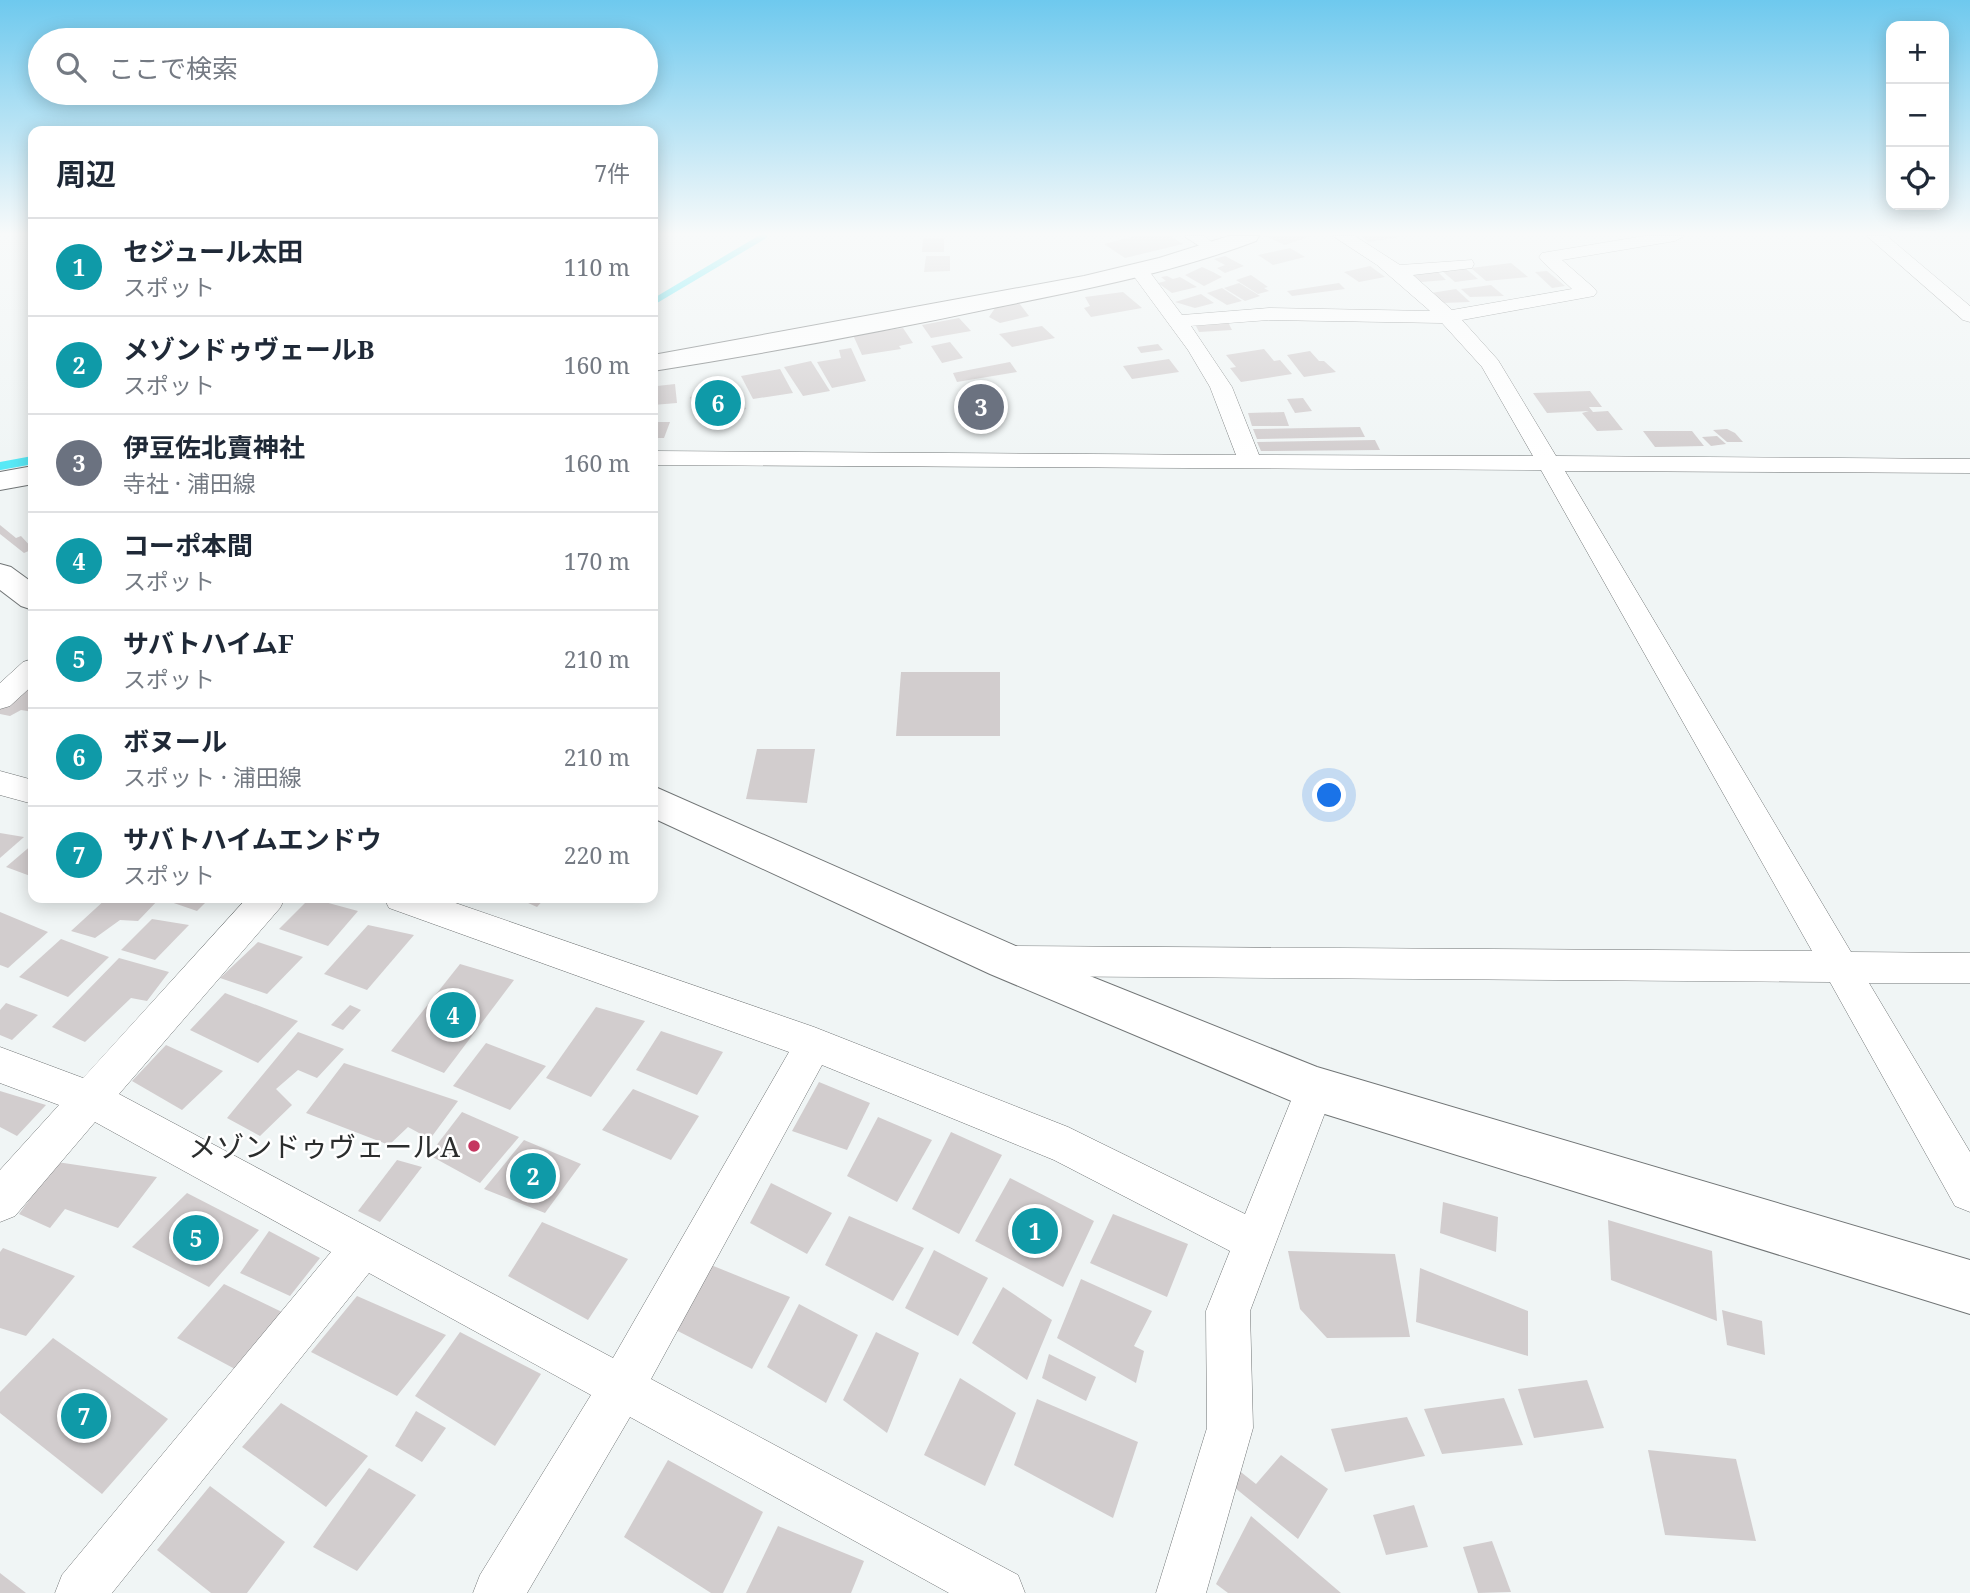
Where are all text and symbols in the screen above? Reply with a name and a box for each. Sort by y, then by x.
map controls [1886,21,1949,210]
button: + [1886,21,1949,84]
search box [28,28,658,105]
icon: search [52,48,90,86]
text: ここで検索 [108,50,238,86]
button: − [1886,84,1949,147]
button: locate [1886,147,1949,210]
text: 周辺 [56,153,116,194]
text: 7件 [594,157,630,189]
text: セジュール太田 [123,233,303,269]
text: 1 [73,251,86,283]
text: 110 m [564,251,630,283]
text: スポット [123,271,215,303]
text: メゾンドゥヴェールB [123,331,374,367]
text: 2 [73,349,86,381]
text: 160 m [564,349,630,381]
text: スポット [123,369,215,401]
pin: 6 [695,377,741,429]
pin: 3 [958,381,1004,433]
text: 伊豆佐北賣神社 [123,429,305,465]
text: 3 [73,447,86,479]
text: 160 m [564,447,630,479]
text: 寺社 · 浦田線 [123,467,256,499]
text: コーポ本間 [123,527,253,563]
text: 4 [73,545,86,577]
text: 170 m [564,545,630,577]
text: スポット [123,565,215,597]
text: サバトハイムF [123,625,294,661]
text: 5 [73,643,86,675]
text: 210 m [564,643,630,675]
text: スポット [123,663,215,695]
text: ボヌール [123,723,227,759]
text: 6 [73,741,86,773]
text: 210 m [564,741,630,773]
text: スポット · 浦田線 [123,761,302,793]
your location [1312,778,1346,812]
text: サバトハイムエンドウ [123,821,382,857]
text: 7 [73,839,86,871]
text: 220 m [564,839,630,871]
text: スポット [123,859,215,891]
pin: 4 [430,989,476,1041]
place label: メゾンドゥヴェールA [188,1127,460,1165]
marker: メゾンドゥヴェールA [466,1138,482,1154]
pin: 2 [510,1150,556,1202]
pin: 1 [1012,1205,1058,1257]
pin: 5 [173,1212,219,1264]
pin: 7 [61,1390,107,1442]

